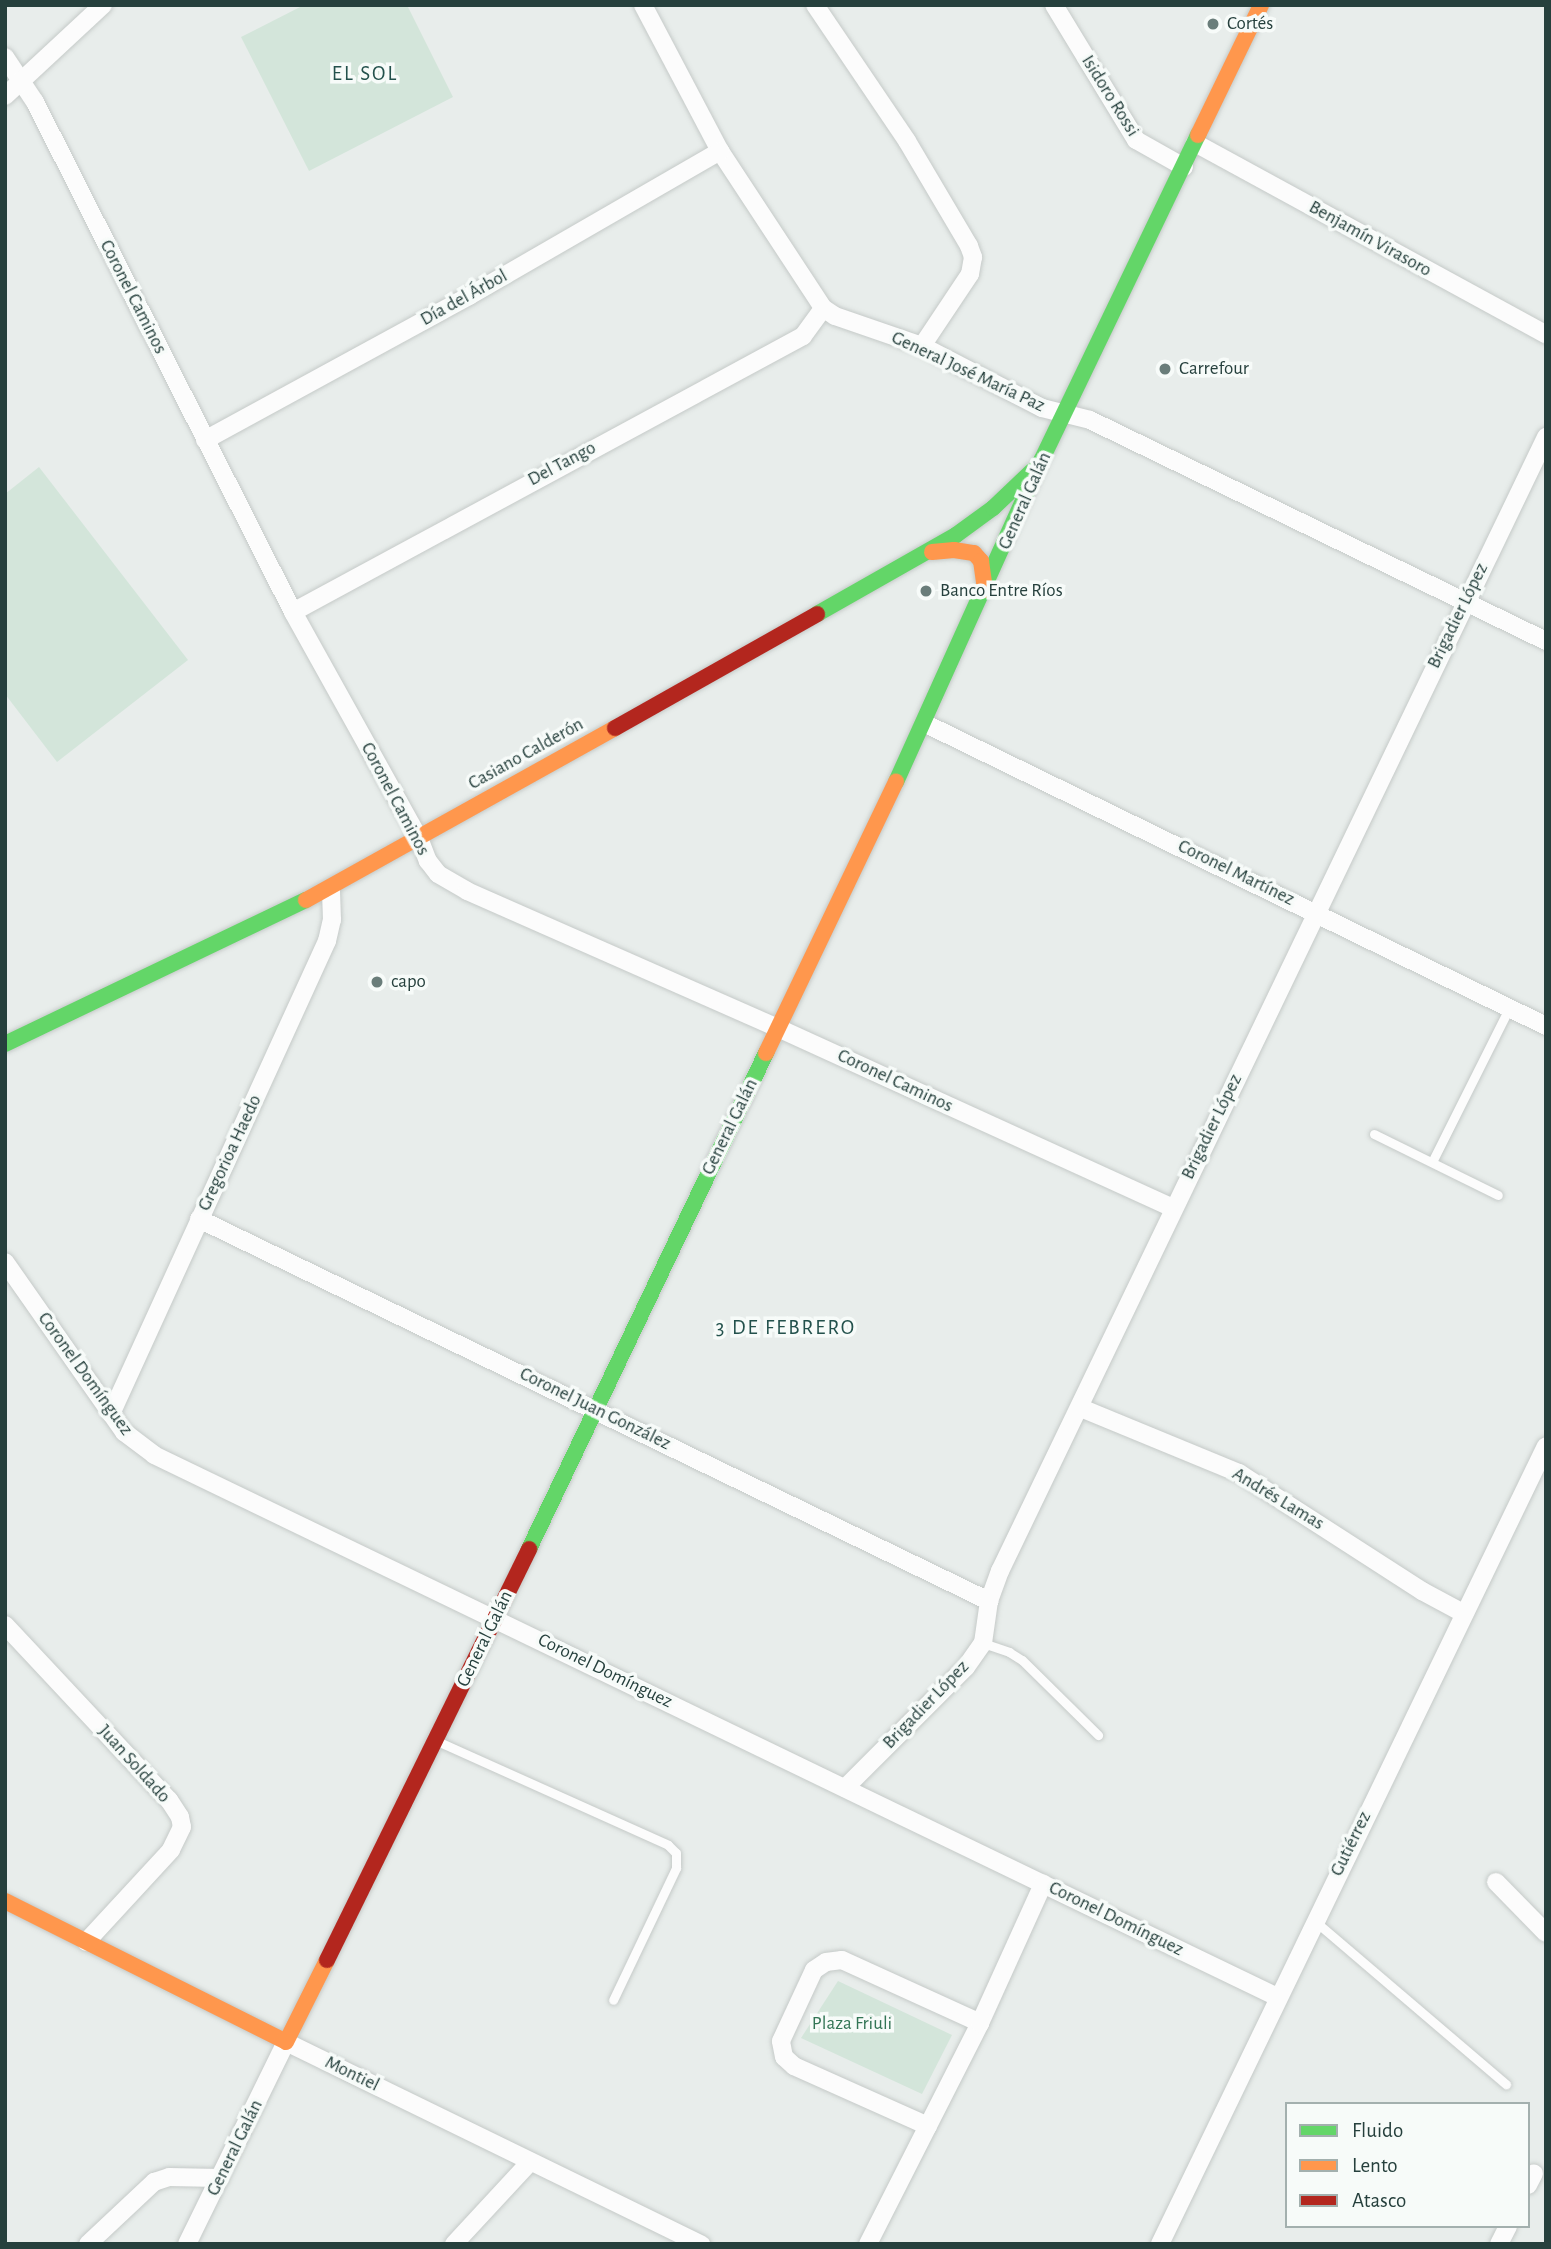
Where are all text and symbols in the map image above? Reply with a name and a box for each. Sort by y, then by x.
place label: Cortés [1227,13,1273,35]
marker: Cortés [1205,16,1221,32]
street label: Isidoro Rossi [1076,51,1144,141]
district label: EL SOL [333,61,397,87]
street label: Benjamín Virasoro [1305,196,1435,282]
street label: Coronel Caminos [95,236,171,358]
street label: Día del Árbol [417,265,511,331]
street label: General José María Paz [888,326,1048,418]
place label: Carrefour [1179,358,1249,380]
marker: Carrefour [1157,361,1173,377]
street label: Del Tango [524,437,600,491]
street label: General Galán [993,449,1057,553]
street label: Brigadier López [1423,560,1493,672]
place label: Banco Entre Ríos [940,580,1063,602]
marker: Banco Entre Ríos [918,583,934,599]
street label: Casiano Calderón [464,713,588,795]
street label: Coronel Caminos [356,739,434,859]
street label: Coronel Martínez [1174,835,1298,911]
place label: capo [391,971,426,993]
marker: capo [369,974,385,990]
street label: Coronel Caminos [834,1044,956,1118]
street label: Brigadier López [1177,1071,1247,1183]
street label: General Galán [697,1075,763,1179]
street label: Gregorioa Haedo [193,1091,267,1215]
street label: Coronel Domínguez [33,1308,137,1440]
district label: 3 DE FEBRERO [717,1315,855,1341]
street label: Coronel Juan González [516,1363,674,1455]
street label: Andrés Lamas [1228,1463,1328,1535]
street label: General Galán [452,1587,518,1691]
street label: Coronel Domínguez [534,1629,676,1713]
street label: Brigadier López [878,1656,974,1754]
street label: Juan Soldado [93,1720,175,1808]
street label: Gutiérrez [1326,1808,1376,1880]
street label: Coronel Domínguez [1045,1877,1187,1961]
park label: Plaza Friuli [812,2013,892,2035]
street label: Montiel [321,2051,383,2097]
street label: General Galán [202,2096,268,2200]
legend [1285,2102,1530,2228]
text: Fluido [1352,2120,1403,2141]
text: Lento [1352,2155,1398,2176]
text: Atasco [1352,2190,1406,2211]

